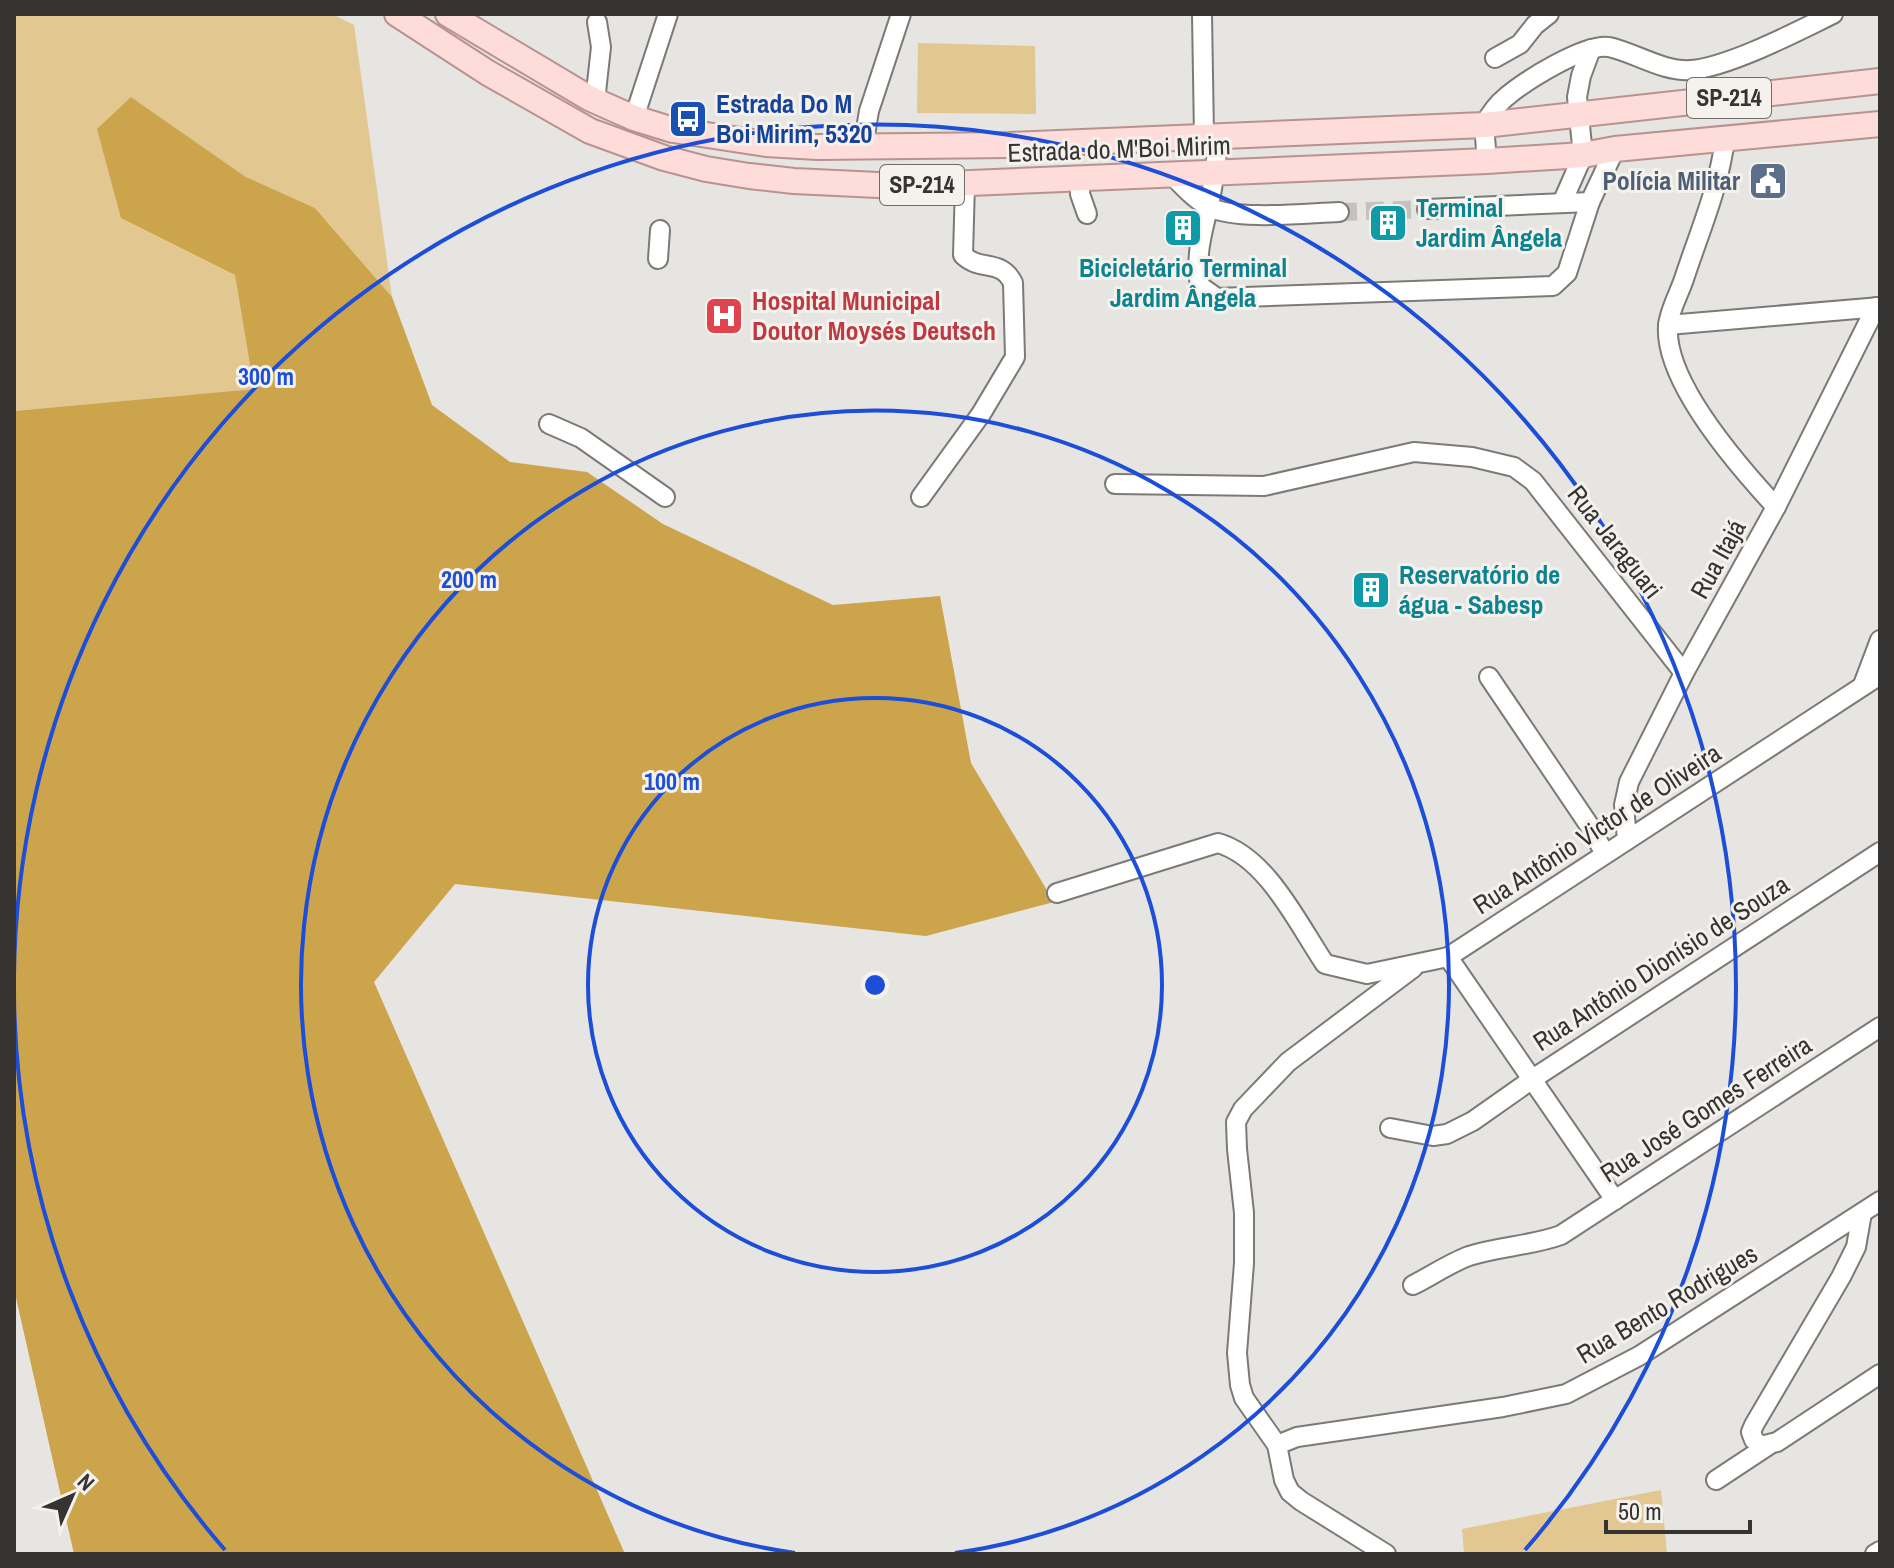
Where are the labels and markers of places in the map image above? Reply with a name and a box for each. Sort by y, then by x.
place label: Estrada Do M Boi Mirim, 5320 [716,86,873,151]
bus stop icon: Estrada Do M Boi Mirim, 5320 [667,98,709,140]
public building icon: Polícia Militar [1747,160,1789,202]
place label: Polícia Militar [1603,163,1741,198]
place label: Terminal Jardim Ângela [1416,190,1562,255]
building icon: Terminal Jardim Ângela [1367,202,1409,244]
building icon: Bicicletário Terminal Jardim Ângela [1162,207,1204,249]
place label: Bicicletário Terminal Jardim Ângela [1079,250,1287,315]
place label: Hospital Municipal Doutor Moysés Deutsch [752,283,996,348]
hospital icon: Hospital Municipal Doutor Moysés Deutsch [703,295,745,337]
place label: Reservatório de água - Sabesp [1399,557,1560,622]
building icon: Reservatório de água - Sabesp [1350,569,1392,611]
centre of rings [861,971,889,999]

